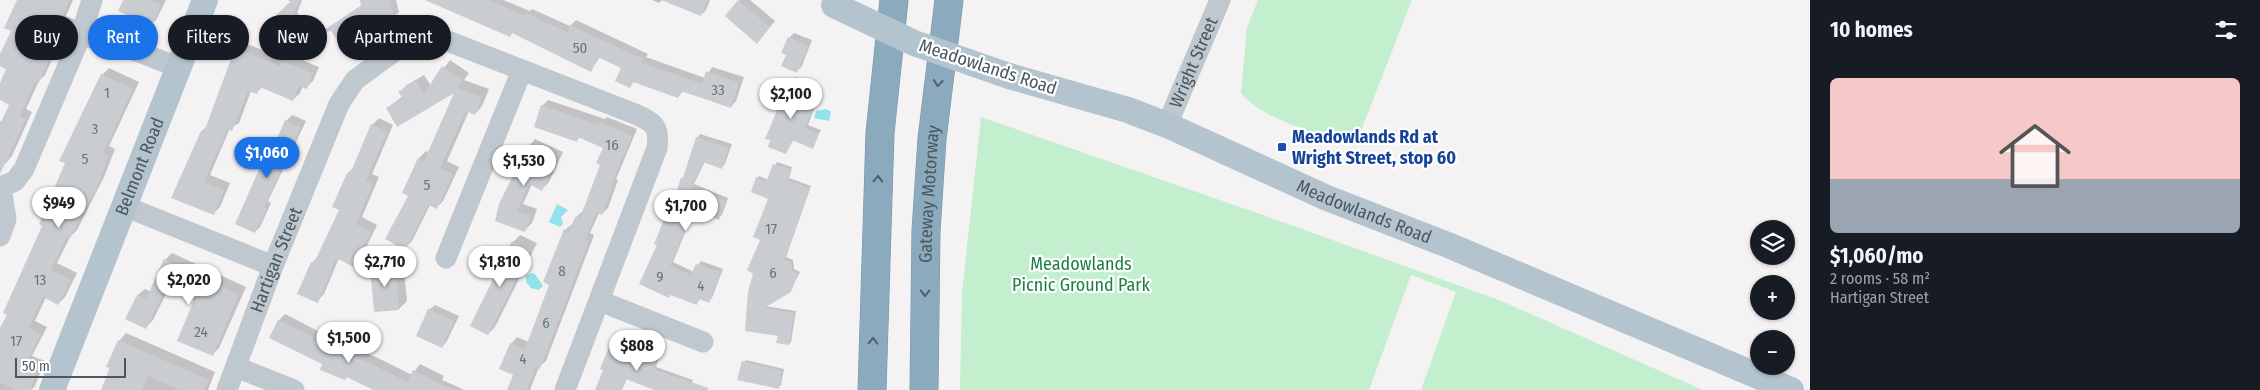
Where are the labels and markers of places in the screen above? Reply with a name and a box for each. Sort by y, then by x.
pin: $2,100 [750,78,832,120]
place label: Meadowlands Rd at Wright Street, stop 60 [1292,126,1456,169]
pin: $1,060 [226,136,308,179]
marker: Meadowlands Rd at Wright Street, stop 60 [1276,141,1288,153]
pin: $1,530 [483,144,565,187]
pin: $949 [29,186,89,229]
pin: $1,700 [645,190,727,232]
pin: $2,710 [344,246,426,288]
pin: $1,810 [459,246,541,288]
pin: $2,020 [148,264,230,306]
pin: $1,500 [308,322,390,364]
pin: $808 [607,330,667,372]

